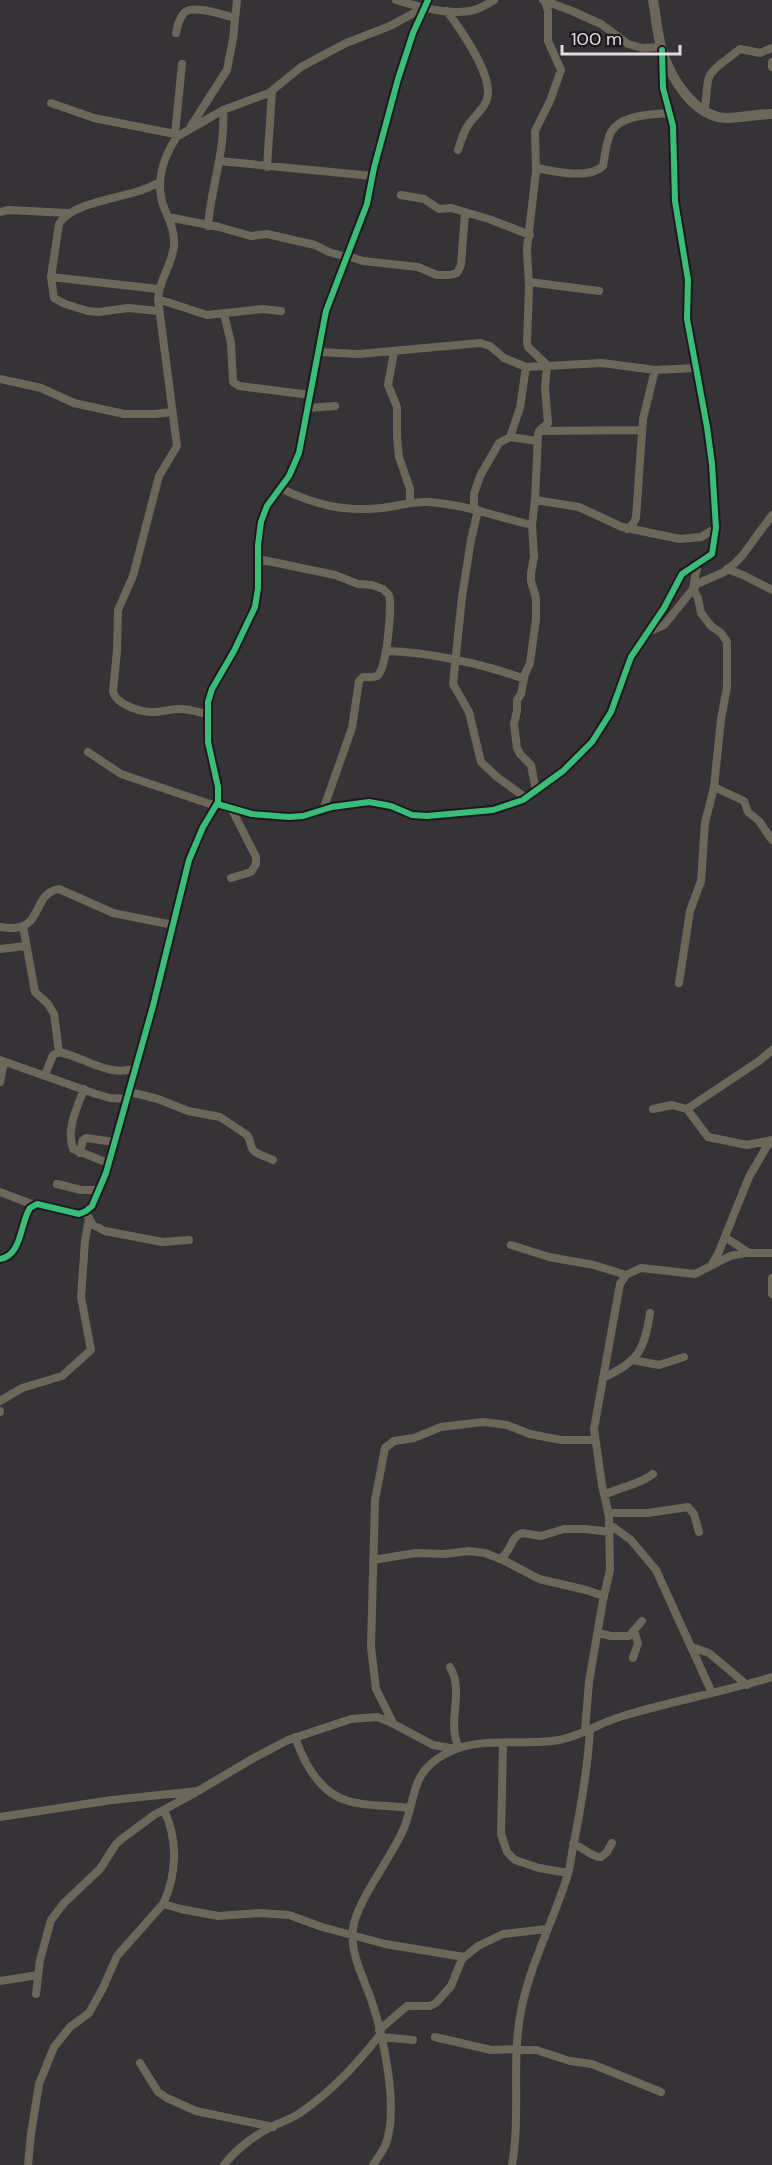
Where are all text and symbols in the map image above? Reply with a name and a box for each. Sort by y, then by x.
scale bar [562,18,680,56]
text: 100 m [571,27,622,51]

